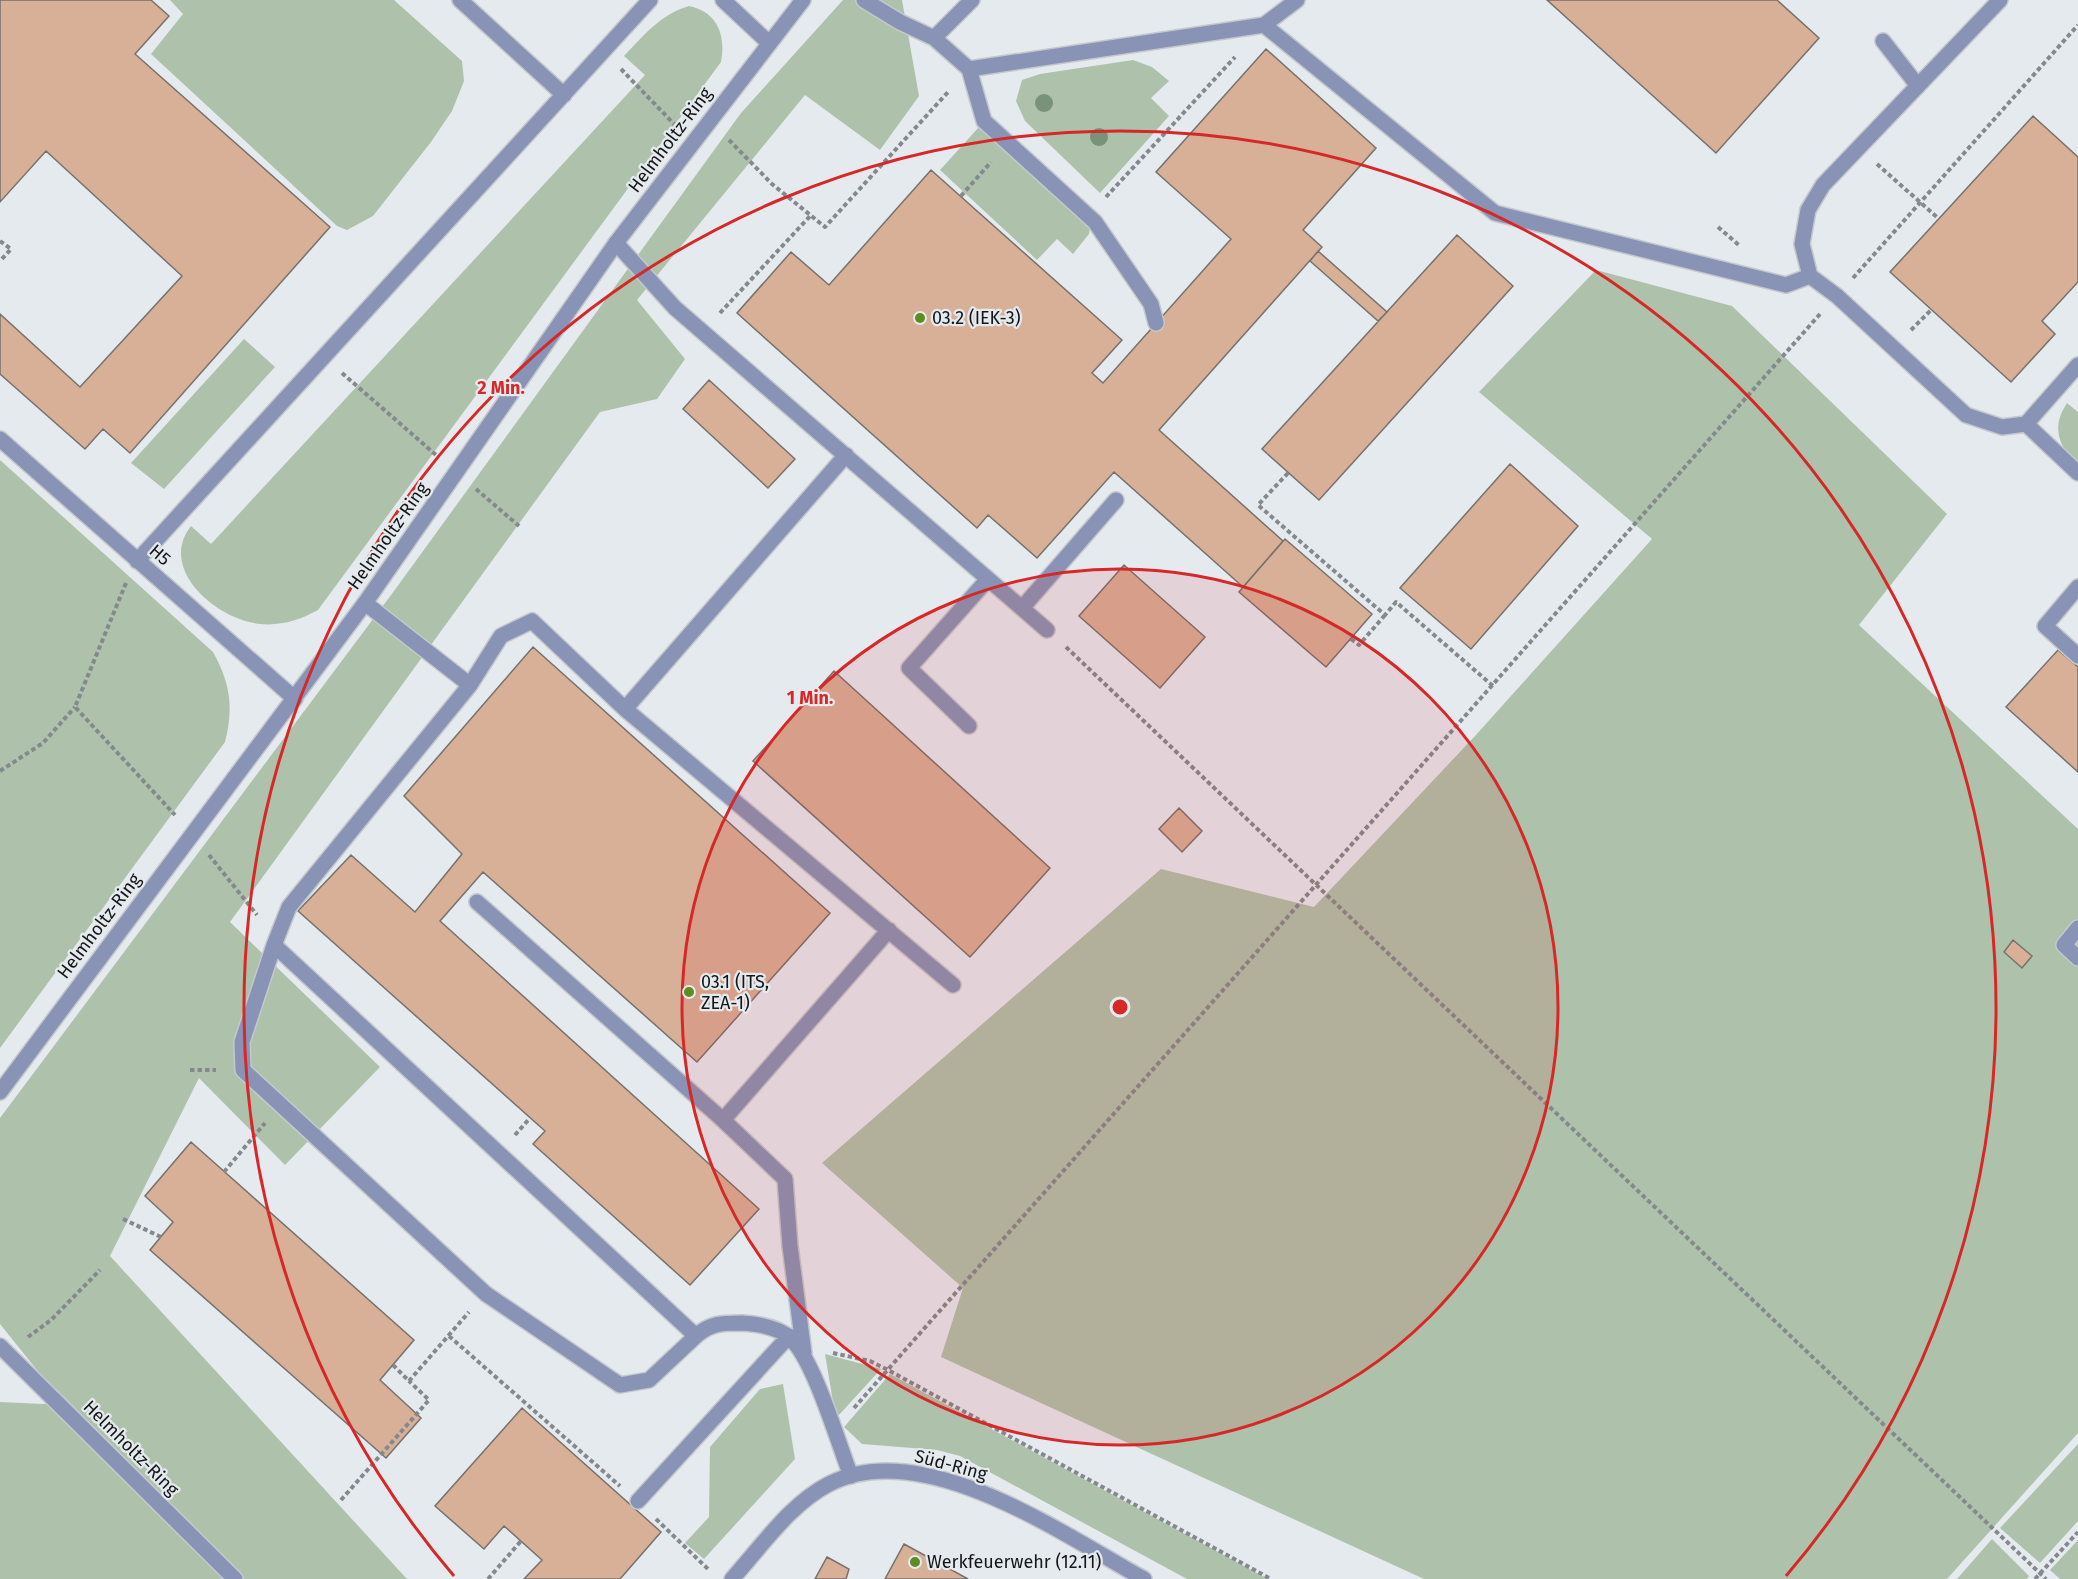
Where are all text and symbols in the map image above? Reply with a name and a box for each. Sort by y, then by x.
street label: Helmholtz-Ring [623,83,717,197]
place label: 03.2 (IEK-3) [932,307,1021,329]
marker: 03.2 (IEK-3) [913,311,927,325]
text: 2 Min. [477,377,525,399]
street label: Helmholtz-Ring [343,478,433,594]
street label: H5 [145,540,175,570]
text: 1 Min. [787,687,833,709]
street label: Helmholtz-Ring [52,869,146,983]
place label: 03.1 (ITS, ZEA-1) [701,971,769,1014]
marker: 03.1 (ITS, ZEA-1) [682,985,696,999]
centre of rings [1110,997,1130,1017]
street label: Helmholtz-Ring [79,1396,184,1501]
street label: Süd-Ring [912,1445,990,1485]
place label: Werkfeuerwehr (12.11) [927,1551,1102,1573]
marker: Werkfeuerwehr (12.11) [908,1555,922,1569]

